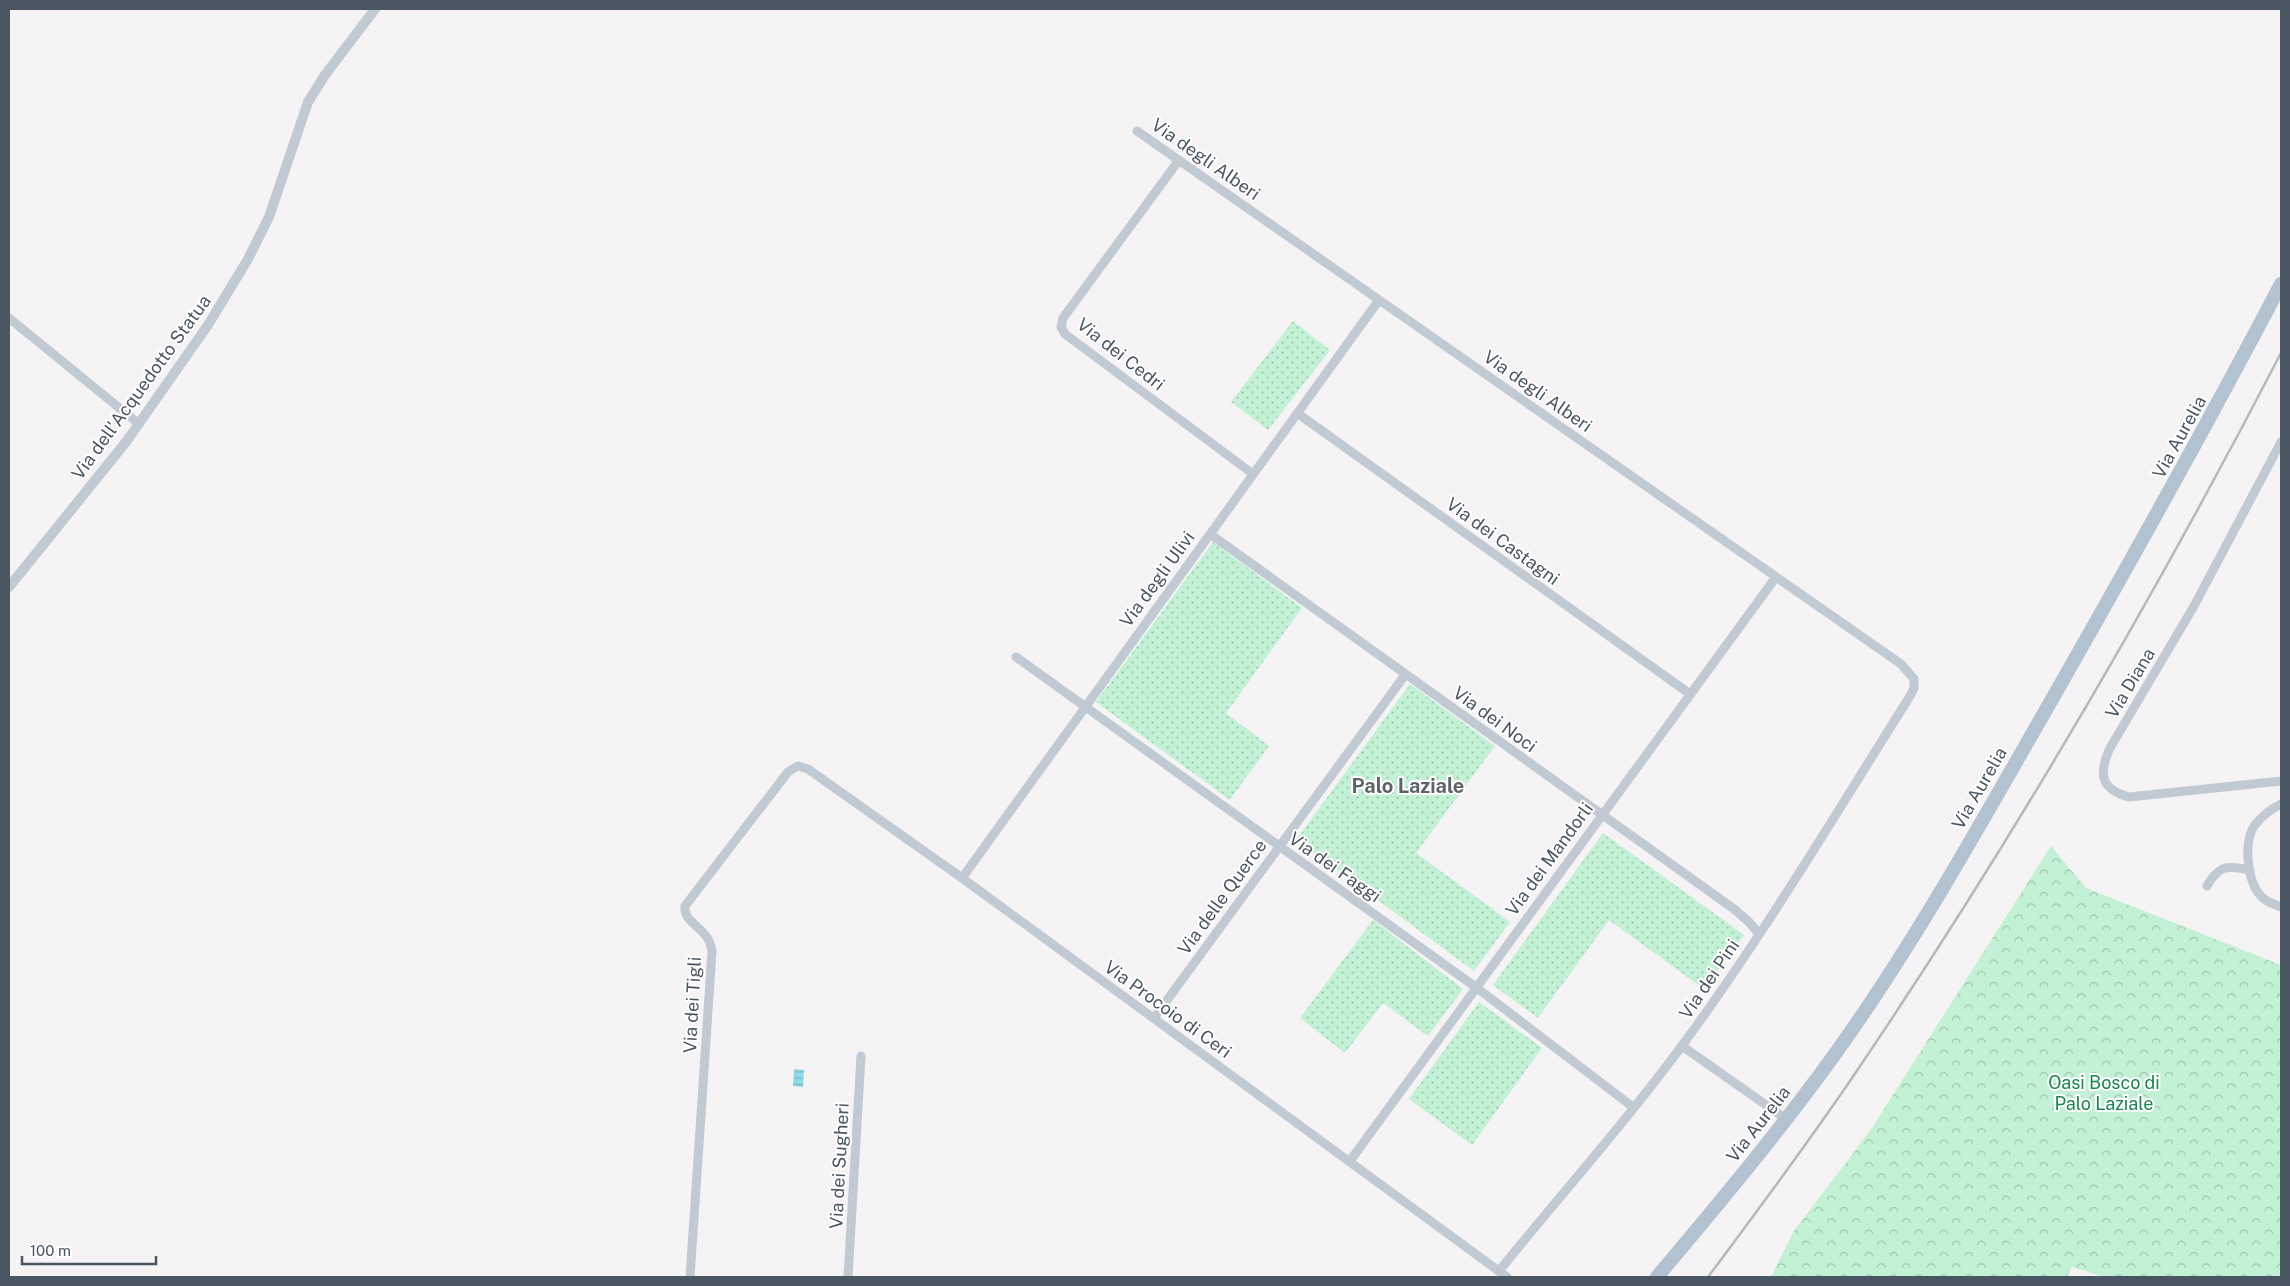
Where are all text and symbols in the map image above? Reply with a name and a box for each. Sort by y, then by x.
street label: Via degli Alberi [1148,114,1264,204]
street label: Via dell'Acquedotto Statua [67,291,215,483]
street label: Via dei Cedri [1073,313,1169,395]
street label: Via degli Alberi [1480,346,1596,436]
street label: Via Aurelia [2148,392,2210,482]
street label: Via dei Castagni [1442,493,1564,589]
street label: Via degli Ulivi [1115,527,1199,631]
street label: Via Diana [2101,644,2159,722]
street label: Via dei Noci [1449,682,1541,756]
street label: Via Aurelia [1947,743,2011,833]
district label: Palo Laziale [1352,774,1464,798]
street label: Via dei Mandorli [1501,798,1597,920]
street label: Via dei Faggi [1285,828,1385,906]
street label: Via delle Querce [1173,835,1271,959]
street label: Via dei Pini [1675,935,1743,1023]
street label: Via dei Tigli [679,956,705,1054]
street label: Via Procoio di Ceri [1100,956,1236,1062]
park label: Oasi Bosco di Palo Laziale [2048,1072,2160,1114]
street label: Via Aurelia [1722,1082,1794,1166]
street label: Via dei Sugheri [825,1102,853,1230]
scale bar [22,1234,156,1266]
text: 100 m [30,1242,71,1259]

